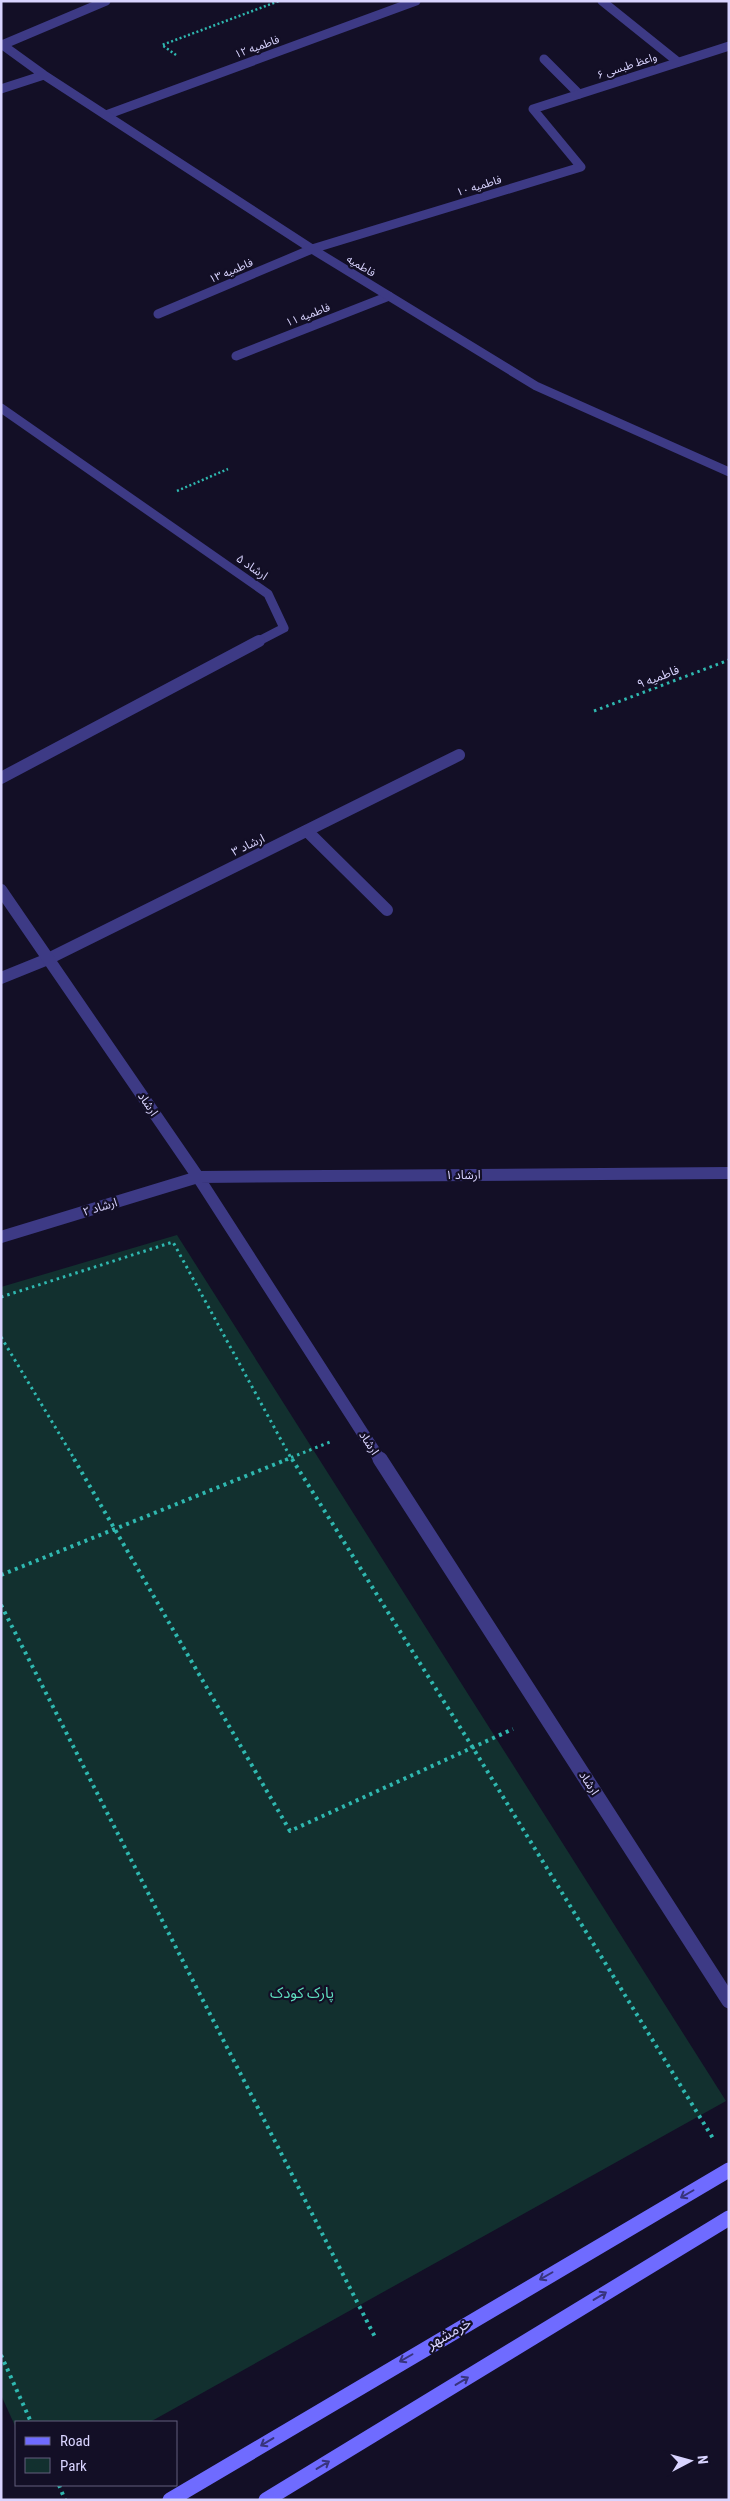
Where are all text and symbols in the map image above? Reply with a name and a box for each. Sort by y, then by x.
street label: فاطمیه ۱۲ [233,33,281,61]
street label: واعظ طبسی ۶ [595,50,659,82]
street label: فاطمیه ۱۰ [455,173,503,199]
street label: فاطمیه [344,252,378,280]
street label: فاطمیه ۱۳ [207,256,255,286]
street label: فاطمیه ۱۱ [284,301,332,329]
street label: ارشاد ۵ [234,551,271,583]
street label: فاطمیه ۹ [635,663,681,691]
street label: ارشاد ۳ [229,831,267,859]
street label: ارشاد [135,1090,161,1119]
street label: ارشاد ۱ [445,1168,481,1182]
street label: ارشاد ۲ [81,1195,119,1219]
street label: ارشاد [356,1428,382,1458]
street label: ارشاد [576,1768,602,1798]
park label: پارک کودک [270,1984,334,2003]
one-way arrow [680,2190,694,2200]
one-way arrow [540,2272,554,2282]
one-way arrow [593,2291,607,2301]
street label: خرمشهر [423,2313,475,2353]
one-way arrow [400,2354,414,2364]
one-way arrow [454,2375,468,2385]
legend [15,2421,178,2486]
text: Road [60,2432,90,2450]
north arrow [665,2436,715,2486]
one-way arrow [260,2437,274,2447]
text: N [695,2455,711,2465]
text: Park [60,2457,87,2475]
one-way arrow [315,2460,329,2470]

